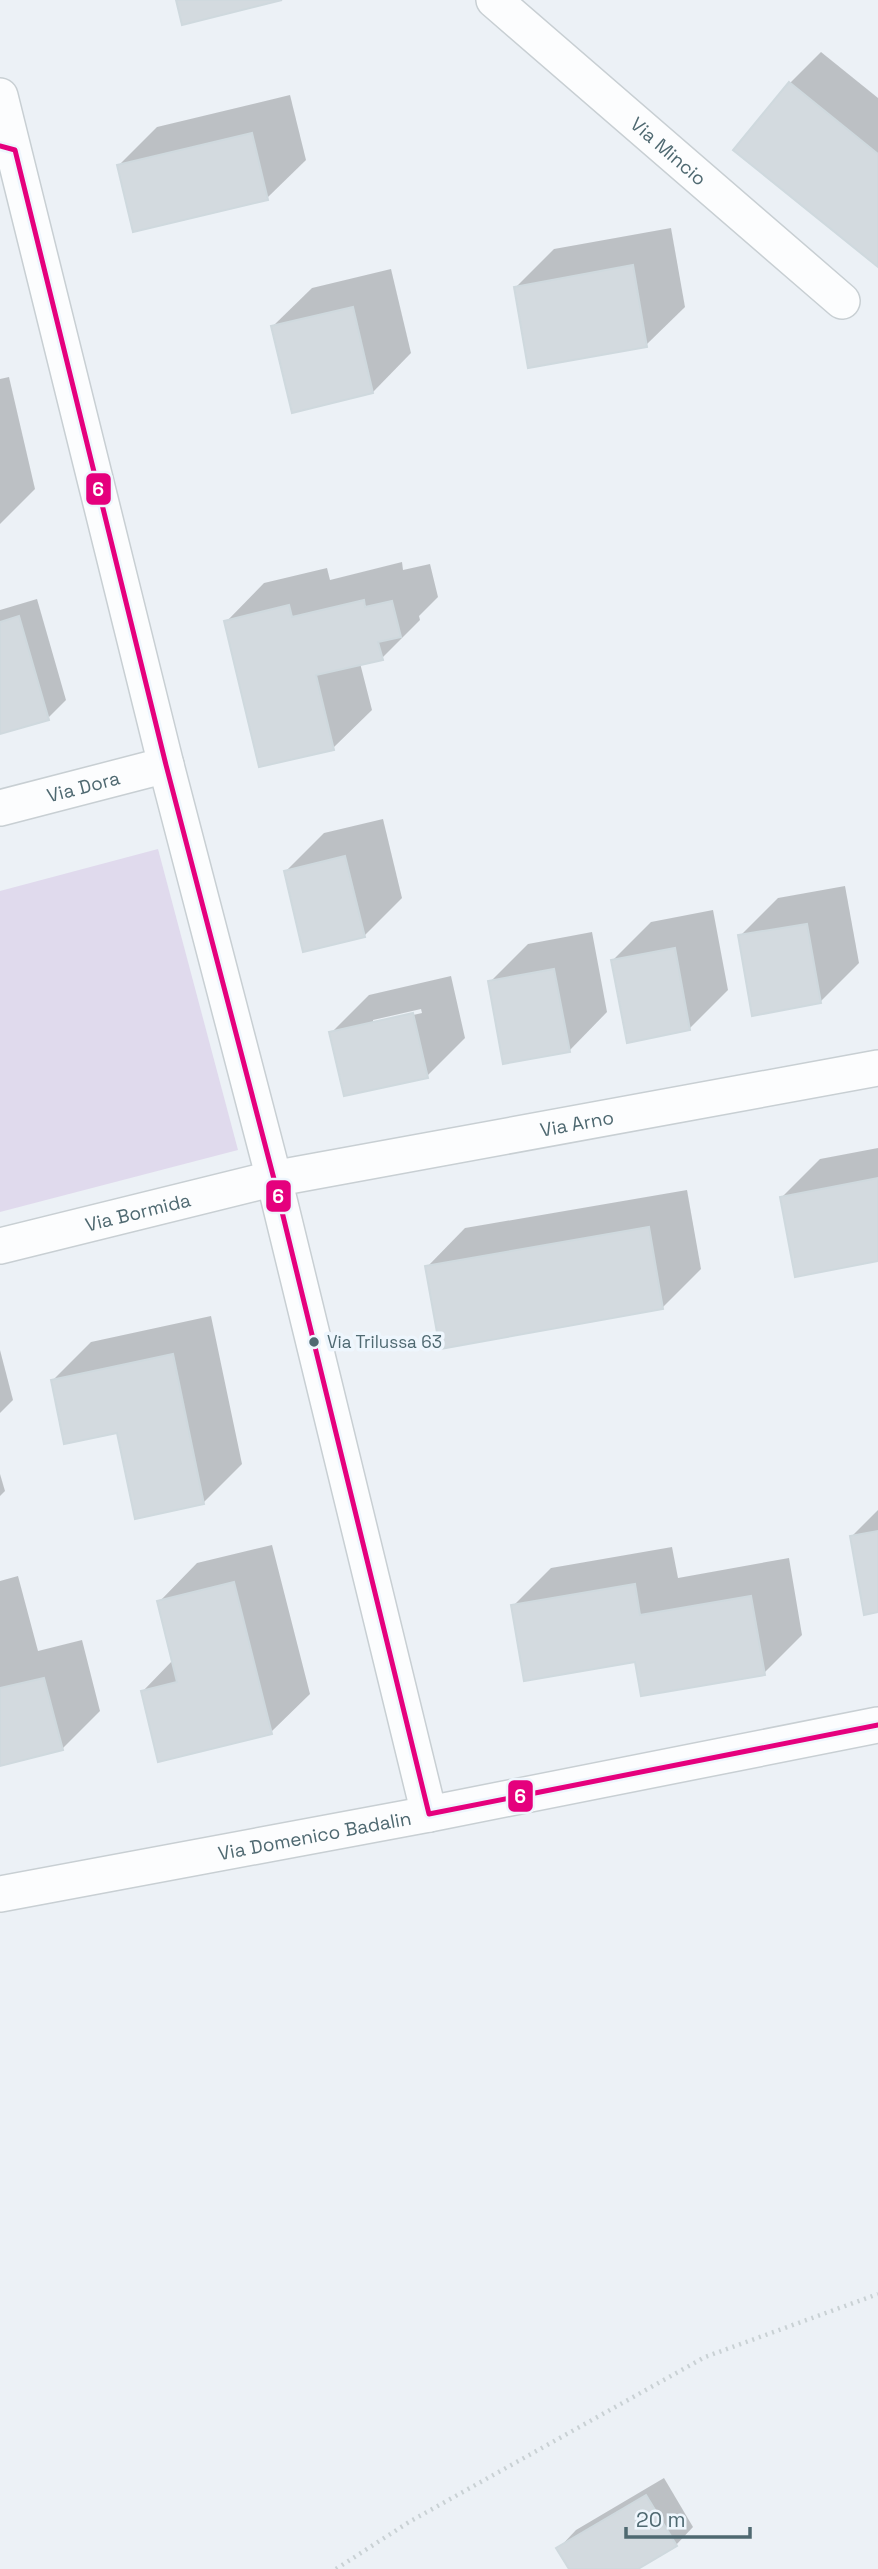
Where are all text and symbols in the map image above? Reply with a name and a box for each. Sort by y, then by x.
street label: Via Mincio [625,111,712,191]
line badge: 6 [85,472,112,506]
text: 6 [92,477,104,502]
street label: Via Dora [44,765,122,808]
street label: Via Arno [538,1104,616,1142]
line badge: 6 [265,1179,292,1213]
text: 6 [272,1184,284,1209]
street label: Via Bormida [82,1187,193,1237]
place label: Via Trilussa 63 [327,1331,442,1353]
marker: Via Trilussa 63 [307,1335,321,1349]
line badge: 6 [507,1779,534,1813]
text: 6 [514,1784,526,1809]
street label: Via Domenico Badalin [216,1805,413,1866]
scale bar [626,2496,750,2540]
text: 20 m [636,2506,686,2533]

